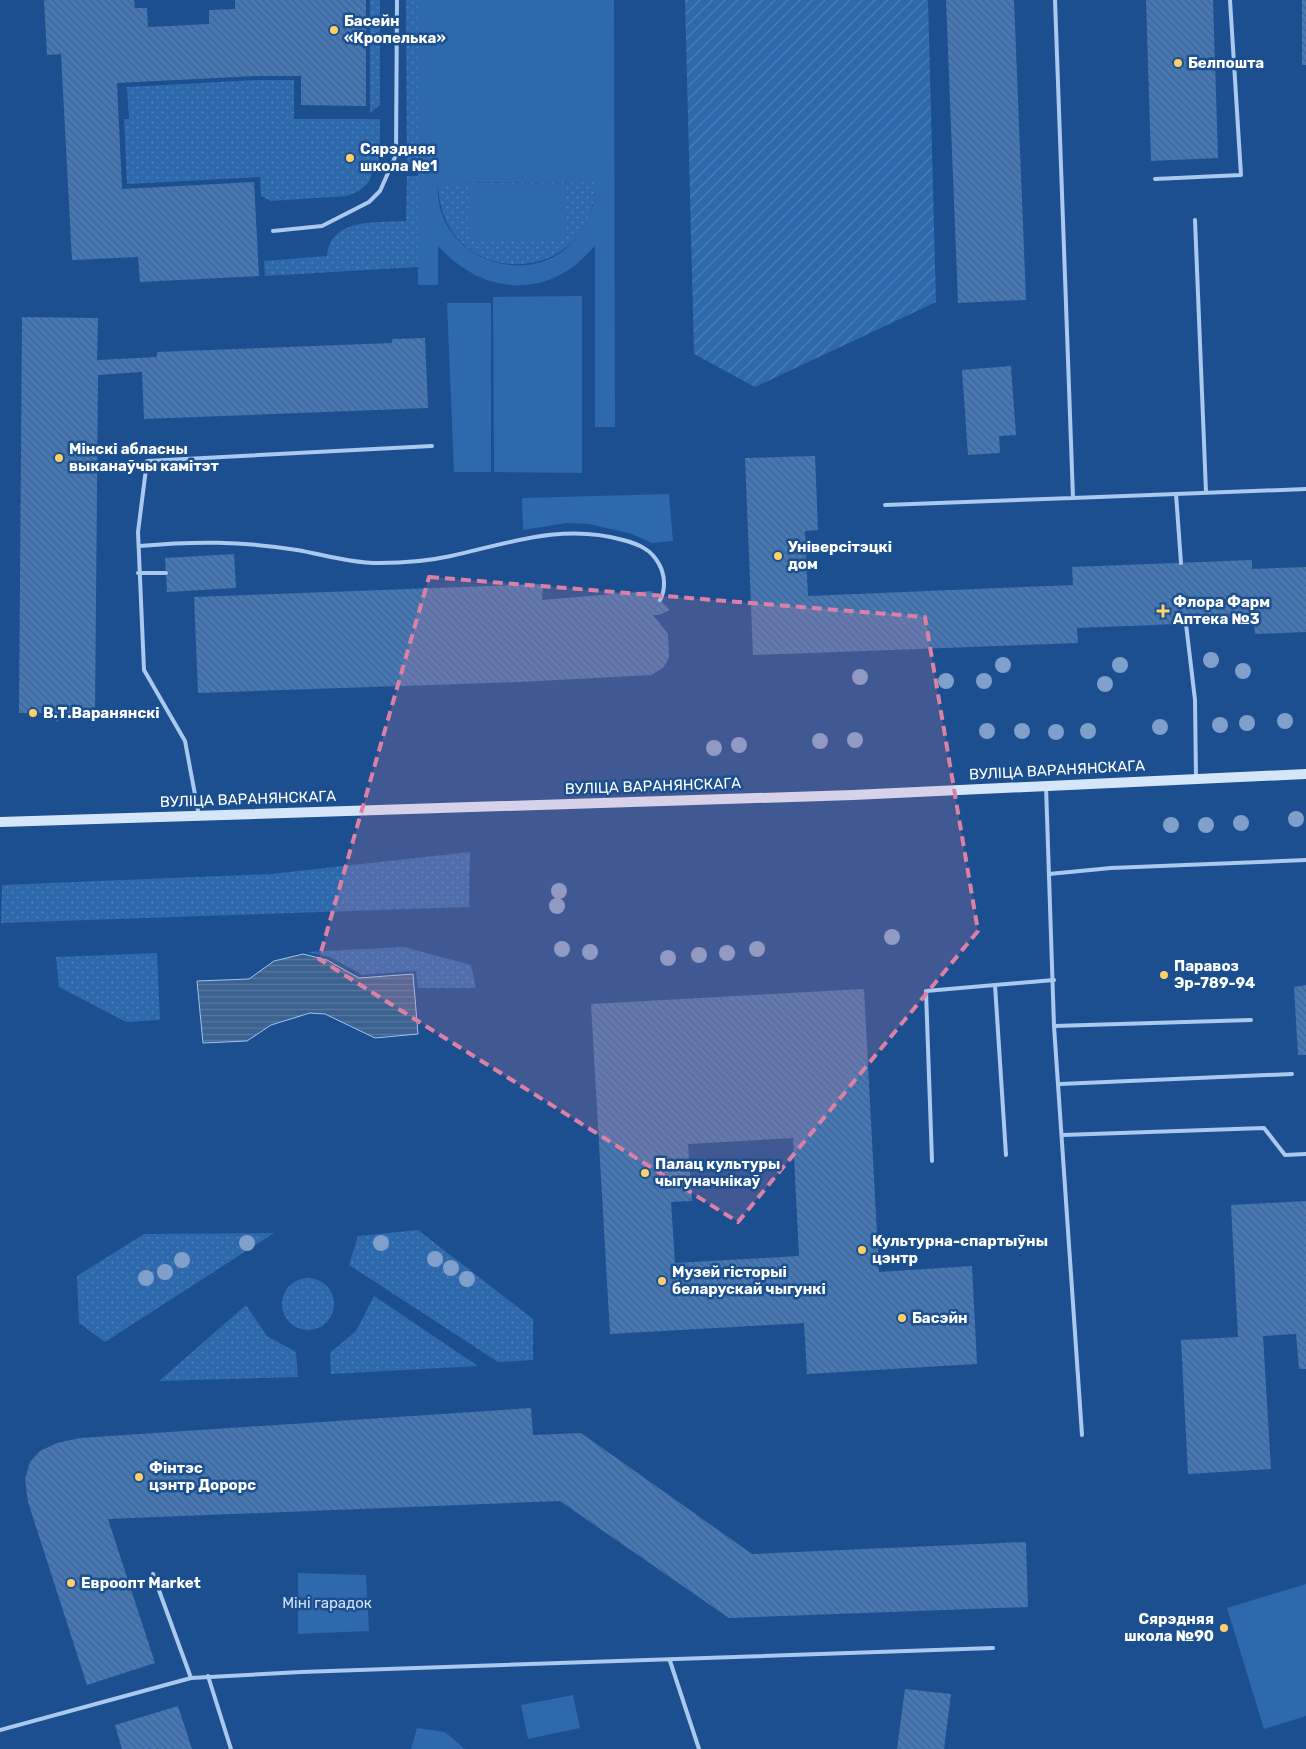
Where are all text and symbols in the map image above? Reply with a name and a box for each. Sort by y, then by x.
place label: Басейн «Кропелька» [344,12,446,47]
marker: Басейн «Кропелька» [328,24,340,36]
place label: Белпошта [1188,54,1264,72]
marker: Белпошта [1172,57,1184,69]
place label: Сярэдняя школа №1 [360,140,437,175]
marker: Сярэдняя школа №1 [344,152,356,164]
place label: Мінскі абласны выканаўчы камітэт [69,440,220,475]
marker: Мінскі абласны выканаўчы камітэт [53,452,65,464]
place label: Універсітэцкі дом [788,538,892,573]
marker: Універсітэцкі дом [772,550,784,562]
place label: Флора Фарм Аптека №3 [1173,593,1270,628]
marker: Флора Фарм Аптека №3 [1157,605,1169,617]
place label: В.Т.Варанянскі [43,704,160,722]
marker: В.Т.Варанянскі [27,707,39,719]
street label: ВУЛІЦА ВАРАНЯНСКАГА [968,756,1146,784]
street label: ВУЛІЦА ВАРАНЯНСКАГА [565,774,741,798]
street label: ВУЛІЦА ВАРАНЯНСКАГА [160,787,336,811]
place label: Паравоз Эр-789-94 [1174,957,1255,992]
marker: Паравоз Эр-789-94 [1158,969,1170,981]
place label: Палац культуры чыгуначнікаў [655,1155,780,1190]
marker: Палац культуры чыгуначнікаў [639,1167,651,1179]
place label: Культурна-спартыўны цэнтр [872,1232,1048,1267]
marker: Культурна-спартыўны цэнтр [856,1244,868,1256]
place label: Музей гісторыі беларускай чыгункі [672,1263,826,1298]
marker: Музей гісторыі беларускай чыгункі [656,1275,668,1287]
place label: Басэйн [912,1309,968,1327]
marker: Басэйн [896,1312,908,1324]
place label: Фінтэс цэнтр Дорорс [149,1459,256,1494]
marker: Фінтэс цэнтр Дорорс [133,1471,145,1483]
place label: Евроопт Market [81,1574,201,1592]
marker: Евроопт Market [65,1577,77,1589]
park label: Міні гарадок [282,1594,372,1612]
place label: Сярэдняя школа №90 [1124,1610,1214,1645]
marker: Сярэдняя школа №90 [1218,1622,1230,1634]

